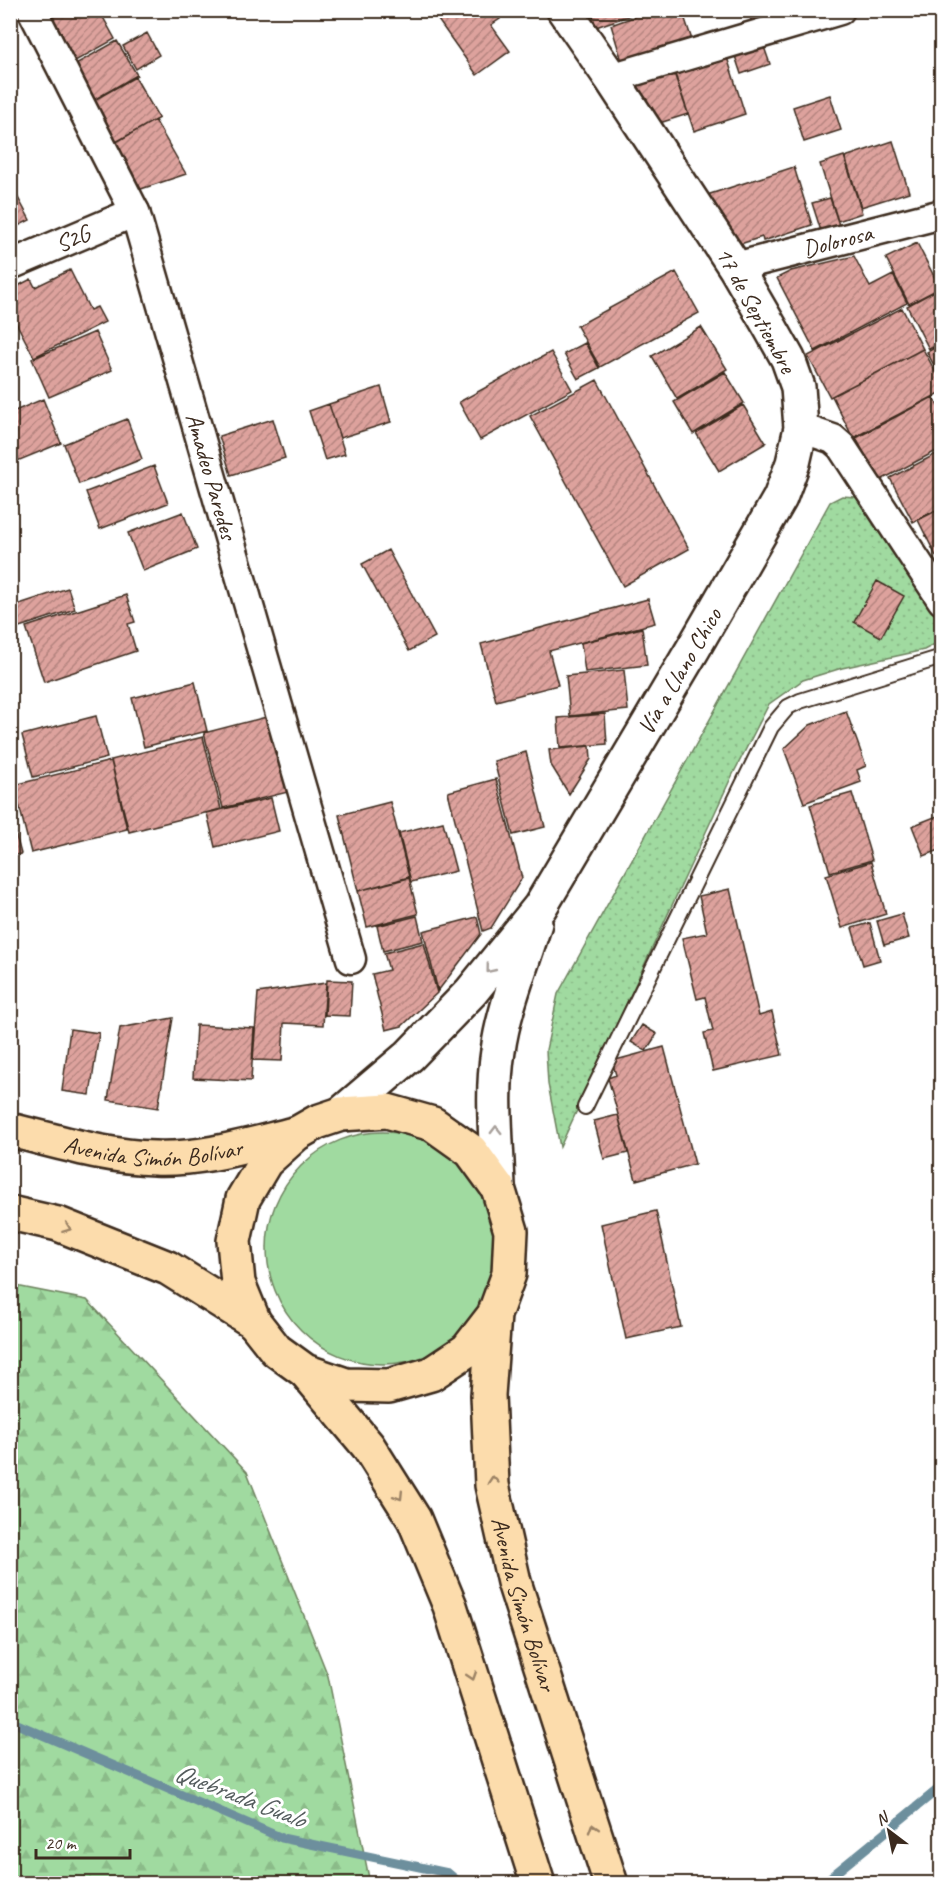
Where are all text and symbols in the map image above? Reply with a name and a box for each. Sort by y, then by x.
street label: S2G [51,217,96,259]
street label: Dolorosa [800,217,877,264]
street label: 17 de Septiembre [709,242,804,380]
street label: Amadeo Paredes [179,410,244,545]
street label: Vía a Llano Chico [631,601,729,740]
one-way arrow [486,962,497,973]
one-way arrow [490,1125,503,1134]
street label: Avenida Simón Bolívar [61,1129,248,1173]
one-way arrow [61,1221,72,1233]
one-way arrow [486,1475,499,1484]
one-way arrow [392,1490,404,1500]
street label: Avenida Simón Bolívar [485,1514,564,1697]
one-way arrow [465,1670,477,1681]
water label: Quebrada Gualo [170,1756,313,1837]
north arrow [859,1801,919,1861]
text: N [872,1806,894,1830]
scale bar [36,1822,130,1860]
one-way arrow [588,1823,600,1834]
text: 20 m [45,1832,78,1854]

